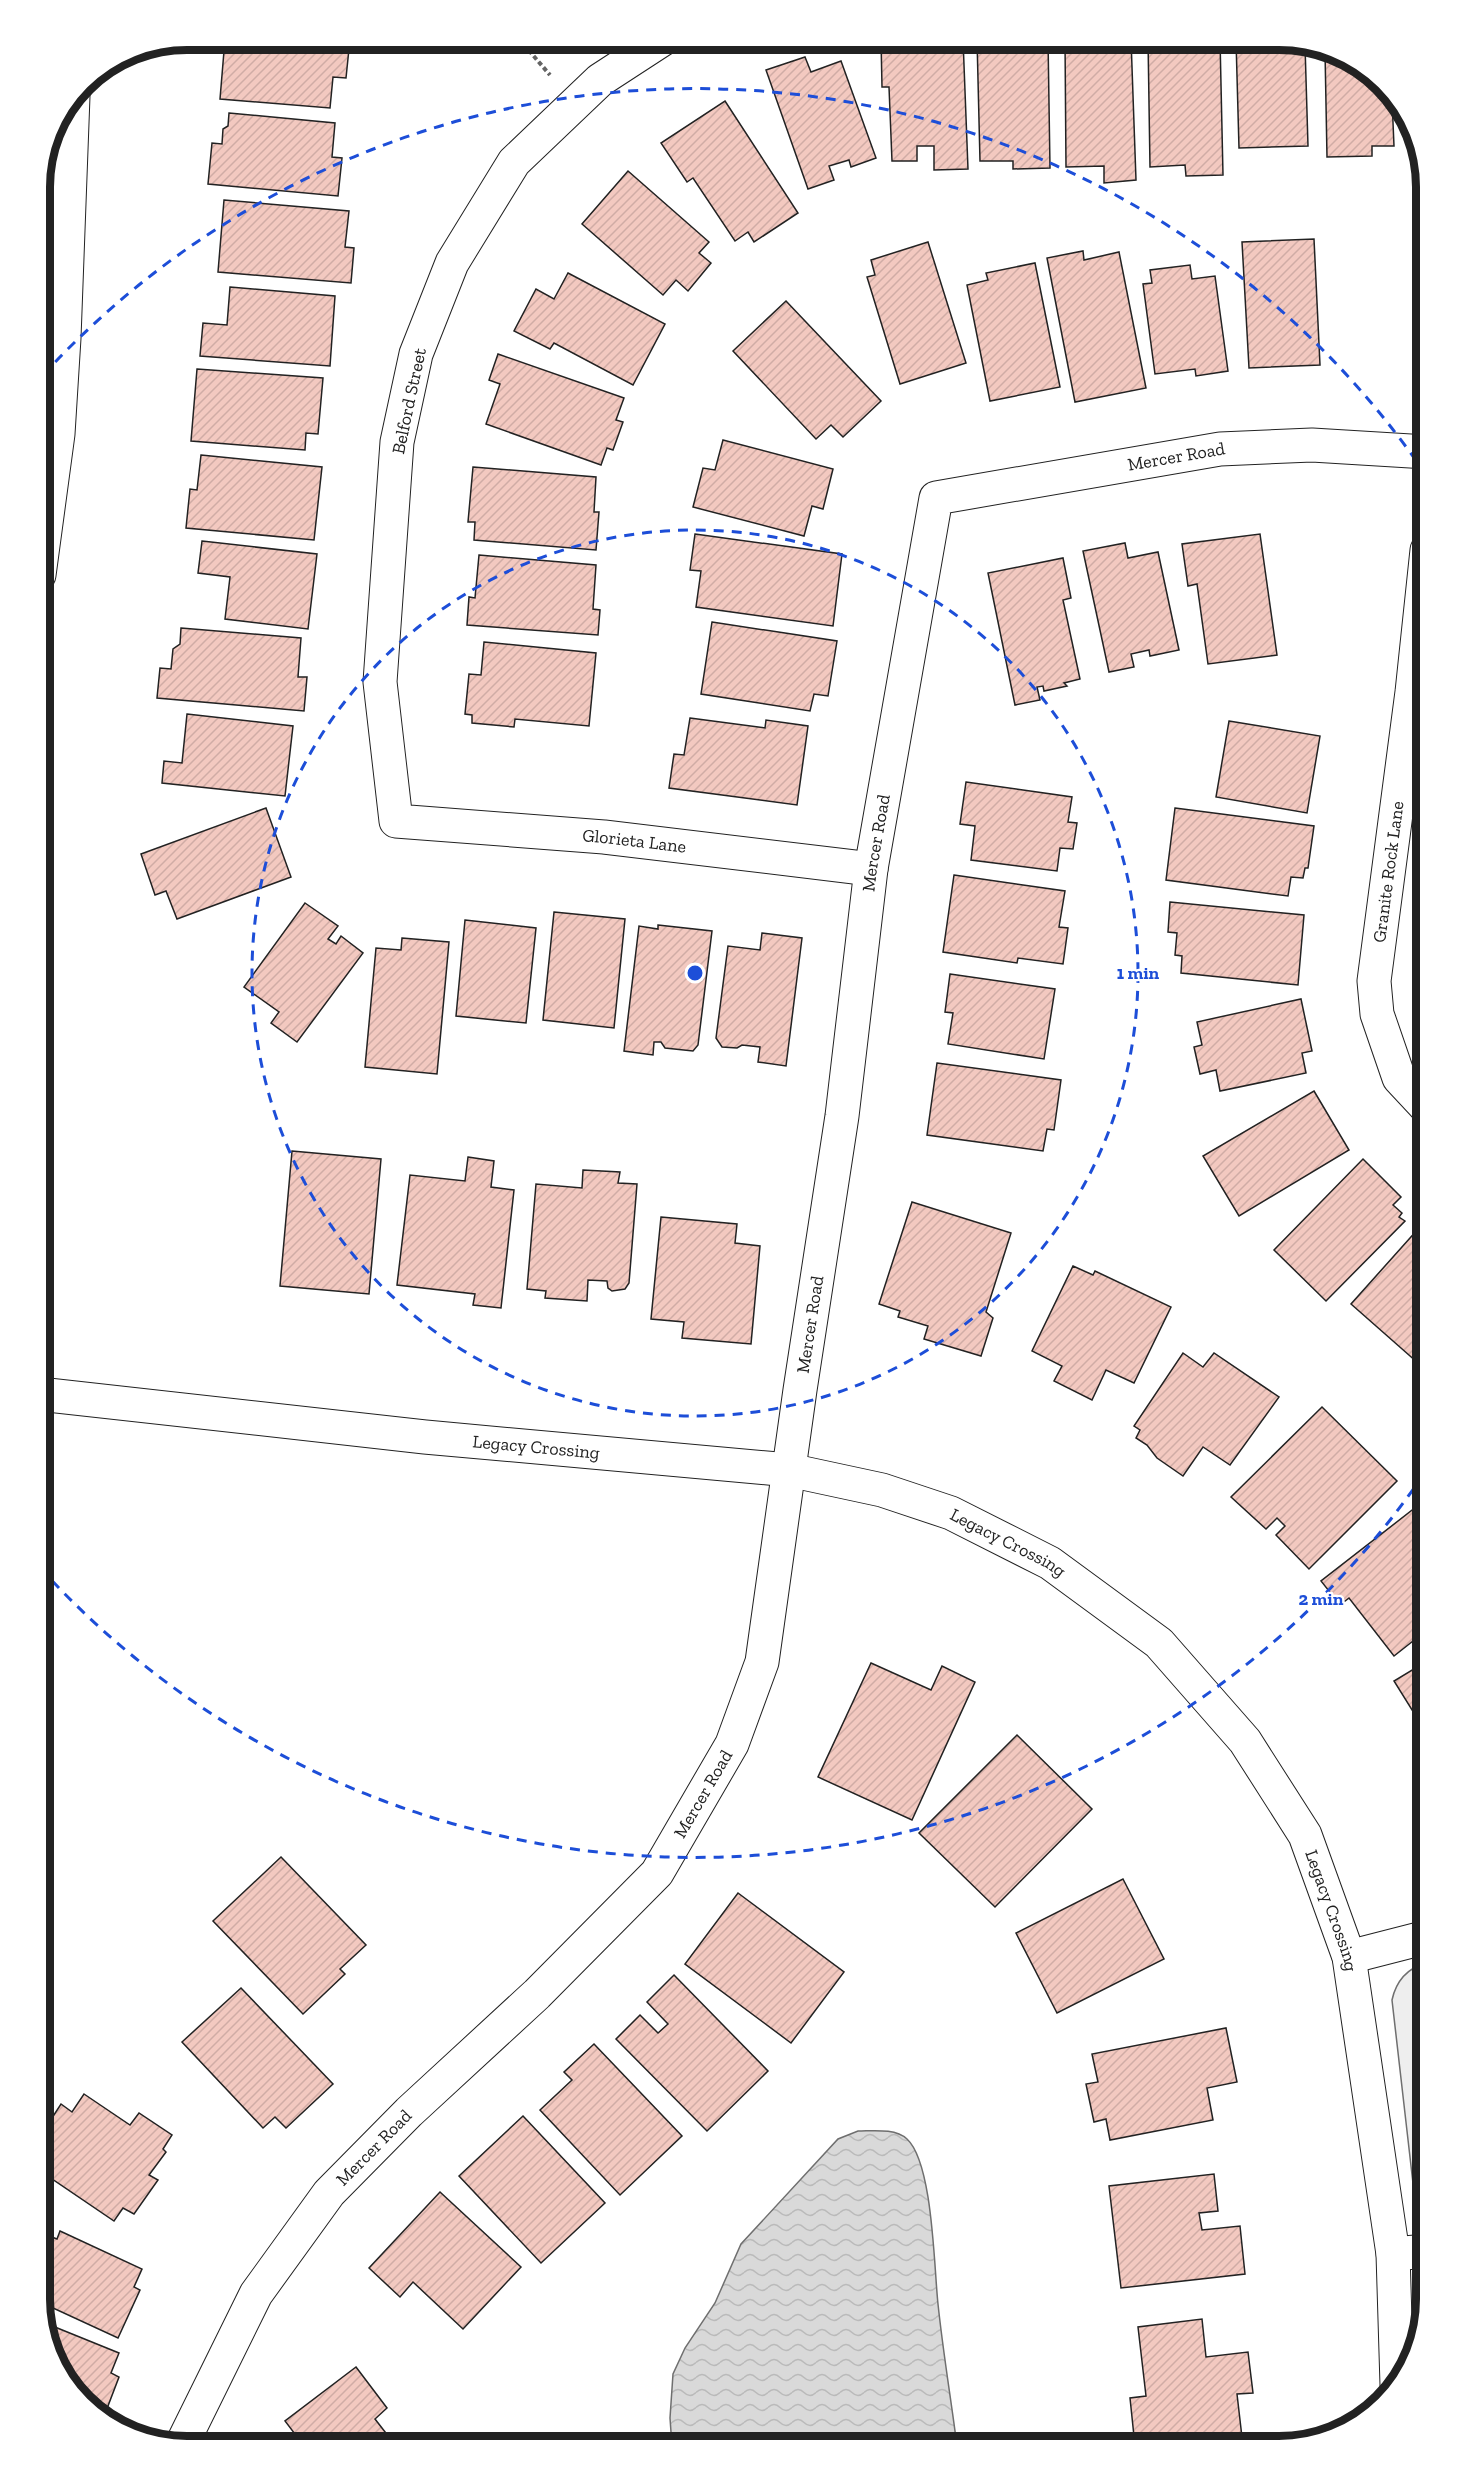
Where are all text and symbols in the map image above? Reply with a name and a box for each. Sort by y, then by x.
street label: Belford Street [387,346,431,456]
street label: Mercer Road [1126,437,1227,476]
street label: Mercer Road [857,792,895,893]
street label: Granite Rock Lane [1368,800,1409,944]
street label: Glorieta Lane [582,824,687,858]
text: 1 min [1117,962,1160,984]
centre of rings [685,963,705,983]
street label: Mercer Road [792,1274,828,1375]
street label: Legacy Crossing [472,1430,601,1464]
street label: Legacy Crossing [946,1503,1070,1582]
text: 2 min [1299,1588,1344,1610]
street label: Mercer Road [669,1746,737,1842]
street label: Legacy Crossing [1300,1847,1362,1973]
street label: Mercer Road [331,2105,416,2190]

